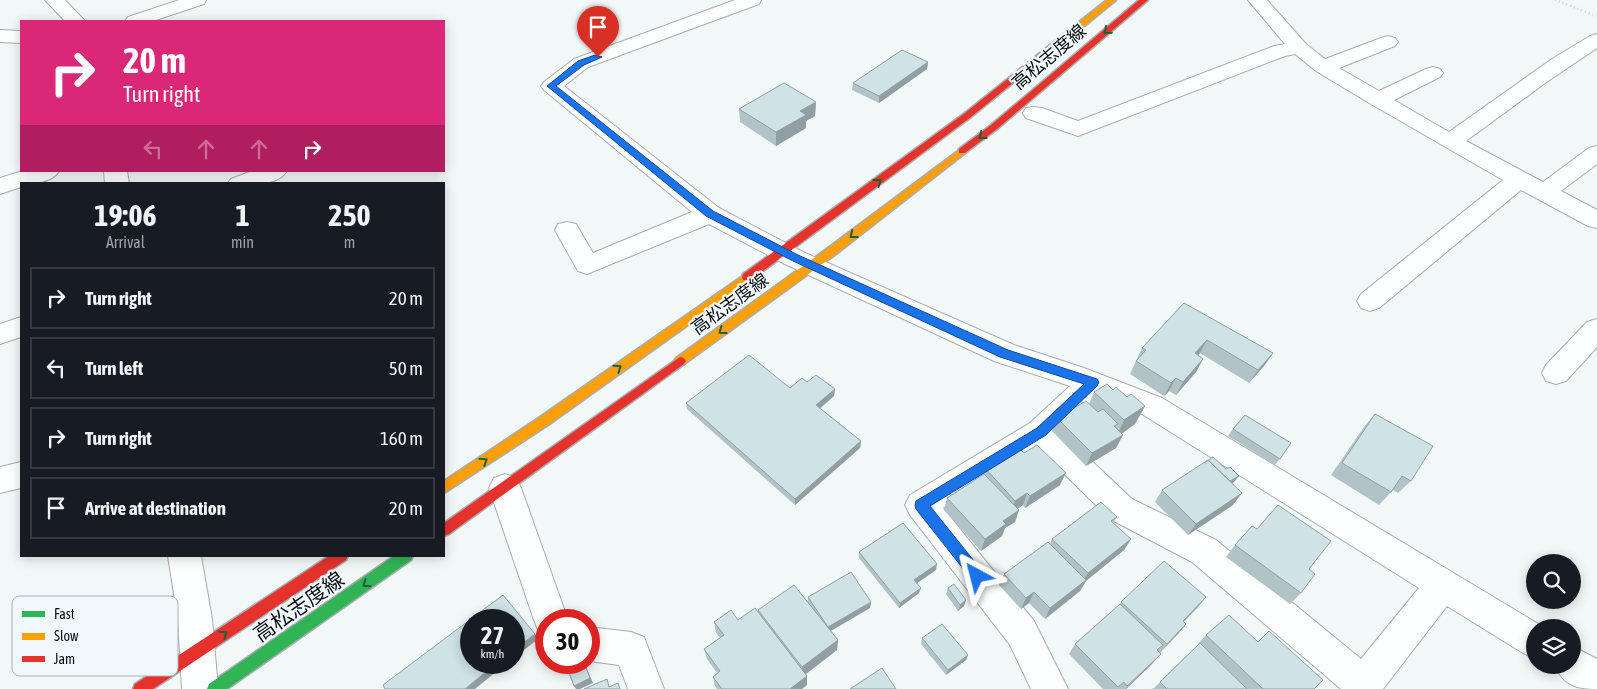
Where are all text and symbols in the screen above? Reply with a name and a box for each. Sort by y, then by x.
pin [577,6,619,57]
icon: arrive [584,13,612,41]
street label: 高松志度線 [1007,20,1090,94]
one-way arrow [1103,26,1112,35]
icon: right [40,40,105,105]
text: 20 m [123,40,186,80]
text: Turn right [123,81,200,107]
one-way arrow [979,130,988,138]
icon: left [139,135,167,163]
icon: ahead [192,135,220,163]
icon: ahead [245,135,273,163]
icon: right [298,135,326,163]
one-way arrow [872,179,881,187]
text: 19:06 [94,198,157,232]
text: 1 [235,198,250,232]
text: 250 [328,198,371,232]
one-way arrow [850,229,859,237]
text: Arrival [106,233,145,251]
text: min [231,233,254,251]
text: m [344,233,355,251]
street label: 高松志度線 [687,269,772,339]
icon: right [42,284,70,312]
text: Turn right [85,287,152,309]
text: 20 m [389,287,423,309]
one-way arrow [719,325,728,333]
icon: left [42,354,70,382]
text: Turn left [85,357,143,379]
text: 50 m [389,357,423,379]
one-way arrow [612,365,622,374]
icon: right [42,424,70,452]
text: Turn right [85,427,152,449]
text: 160 m [380,427,423,449]
one-way arrow [479,458,488,467]
icon: arrive [42,494,70,522]
text: Arrive at destination [85,497,226,519]
text: 20 m [389,497,423,519]
position arrow [950,549,1002,601]
map controls [1526,554,1581,674]
button: search [1526,554,1581,609]
street label: 高松志度線 [249,566,348,646]
one-way arrow [362,578,372,587]
legend [12,596,178,676]
text: Fast [54,606,75,622]
speed limit sign: 30 [535,609,600,674]
button: layers [1526,619,1581,674]
text: 27 [481,621,504,649]
text: Slow [54,628,79,644]
one-way arrow [219,631,228,640]
text: km/h [481,647,504,661]
text: Jam [54,651,75,667]

